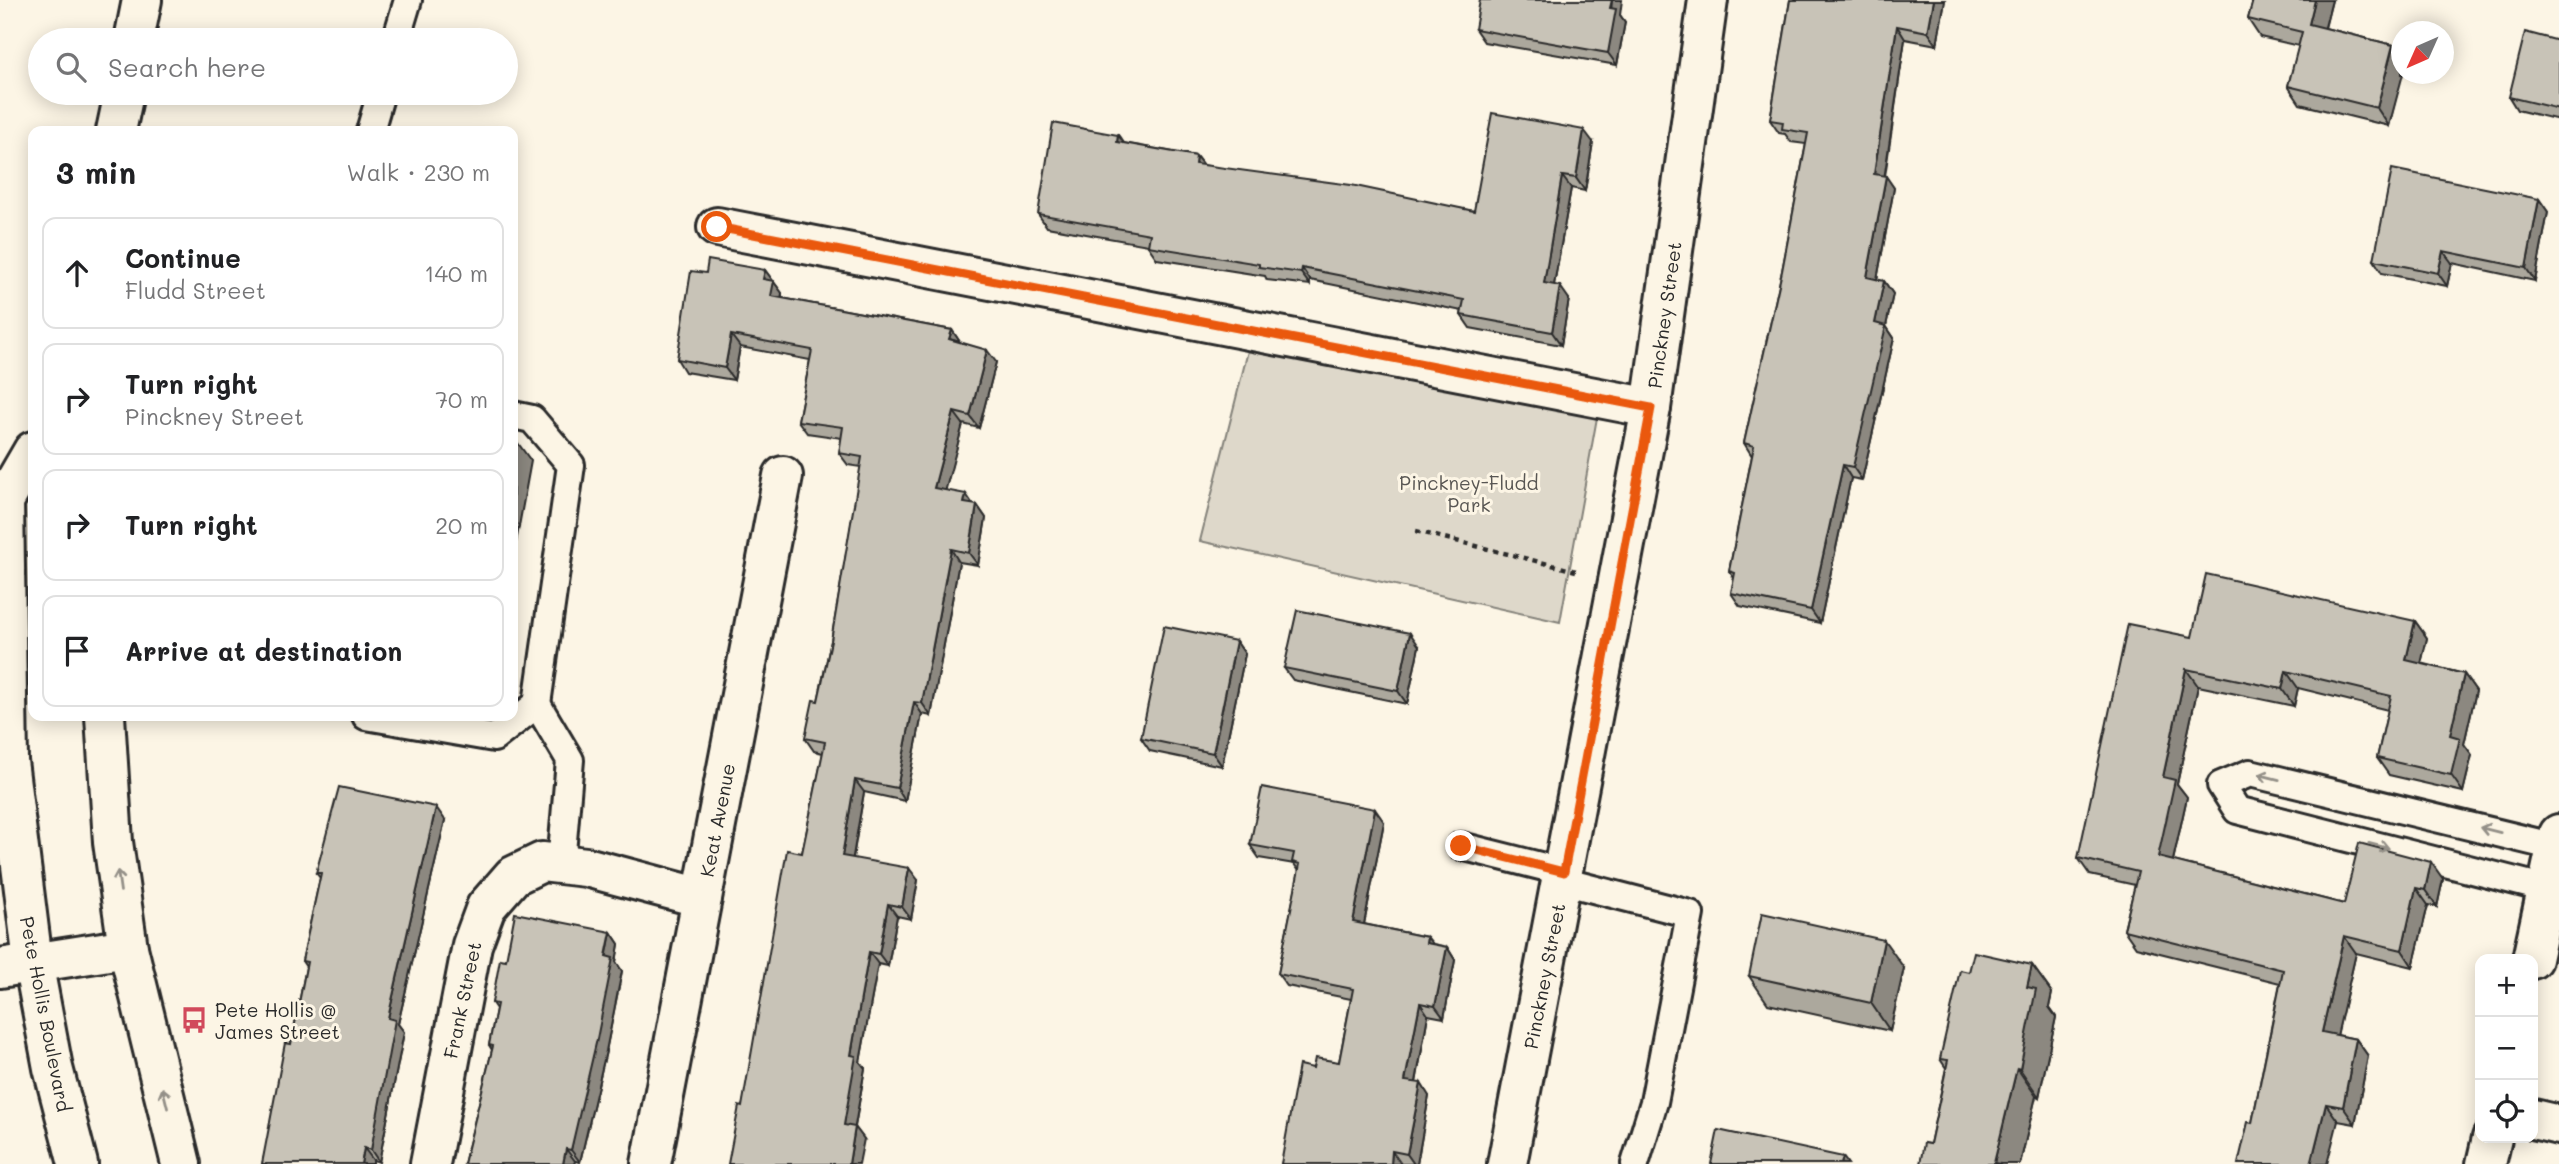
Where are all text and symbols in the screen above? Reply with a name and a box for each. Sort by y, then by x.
north arrow [2391,21,2454,84]
search box [28,28,518,105]
icon: search [52,48,90,86]
text: Search here [108,50,266,84]
text: 3 min [56,152,136,192]
text: Walk · 230 m [347,157,490,187]
route start [701,211,732,242]
street label: Pinckney Street [1641,240,1687,390]
text: Continue [125,241,241,275]
icon: ahead [58,254,96,292]
text: 140 m [424,258,488,288]
text: Fludd Street [125,275,266,305]
text: Turn right [125,367,258,401]
icon: right [58,380,96,418]
text: 70 m [435,384,488,414]
text: Pinckney Street [125,401,304,431]
park label: Pinckney-Fludd Park [1399,470,1539,517]
icon: right [58,506,96,544]
text: Turn right [125,508,258,542]
text: 20 m [435,510,488,540]
icon: arrive [58,632,96,670]
text: Arrive at destination [125,634,402,668]
street label: Keat Avenue [694,761,740,879]
one-way arrow [2258,770,2281,783]
one-way arrow [2479,823,2502,837]
route end [1445,830,1476,861]
one-way arrow [2367,840,2390,853]
one-way arrow [112,870,125,893]
street label: Pinckney Street [1518,901,1570,1051]
street label: Pete Hollis Boulevard [15,914,77,1114]
street label: Frank Street [437,939,487,1061]
map controls [2475,954,2538,1143]
button: + [2475,954,2538,1017]
place label: Pete Hollis @ James Street [215,997,340,1044]
bus stop icon: Pete Hollis @ James Street [179,1005,209,1035]
button: − [2475,1017,2538,1080]
button: locate [2475,1080,2538,1143]
one-way arrow [158,1087,171,1110]

